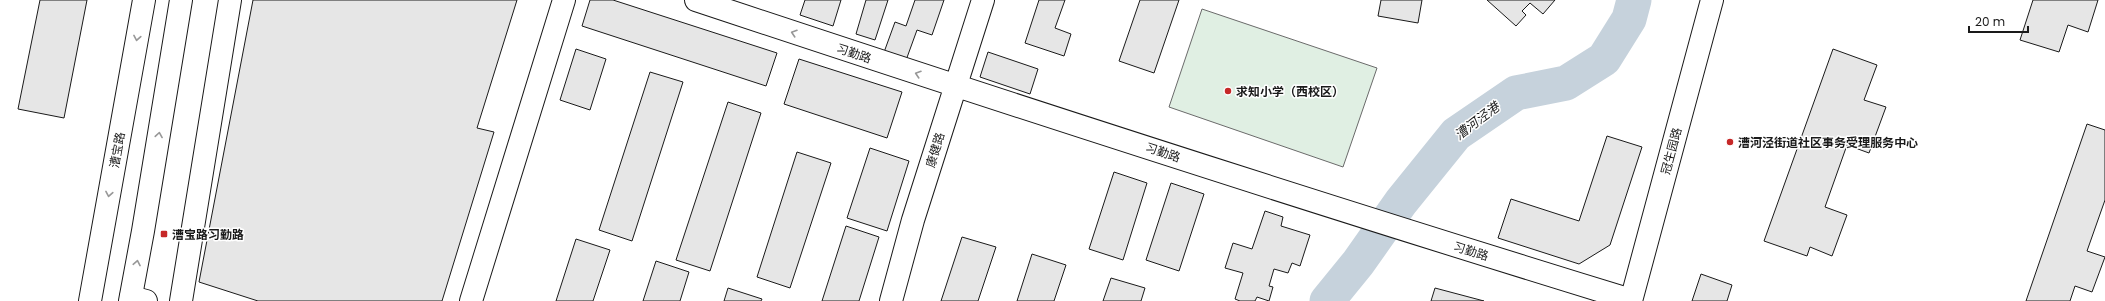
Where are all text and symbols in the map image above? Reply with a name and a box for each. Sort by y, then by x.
scale bar [1969,8,2028,34]
text: 20 m [1975,13,2005,30]
one-way arrow [791,29,798,38]
one-way arrow [133,35,141,41]
street label: 习勤路 [834,39,874,67]
one-way arrow [914,70,921,79]
place label: 求知小学（西校区） [1236,83,1344,100]
marker: 求知小学（西校区） [1223,86,1233,96]
water label: 漕河泾港 [1451,97,1505,144]
street label: 冠生园路 [1657,126,1685,176]
street label: 康健路 [922,130,948,170]
street label: 漕宝路 [106,131,128,169]
one-way arrow [154,131,163,138]
place label: 漕河泾街道社区事务受理服务中心 [1738,134,1918,151]
marker: 漕河泾街道社区事务受理服务中心 [1725,137,1735,147]
street label: 习勤路 [1143,138,1183,166]
one-way arrow [105,191,114,197]
place label: 漕宝路习勤路 [172,226,244,243]
marker: 漕宝路习勤路 [159,229,169,239]
street label: 习勤路 [1451,238,1491,264]
one-way arrow [133,260,141,266]

